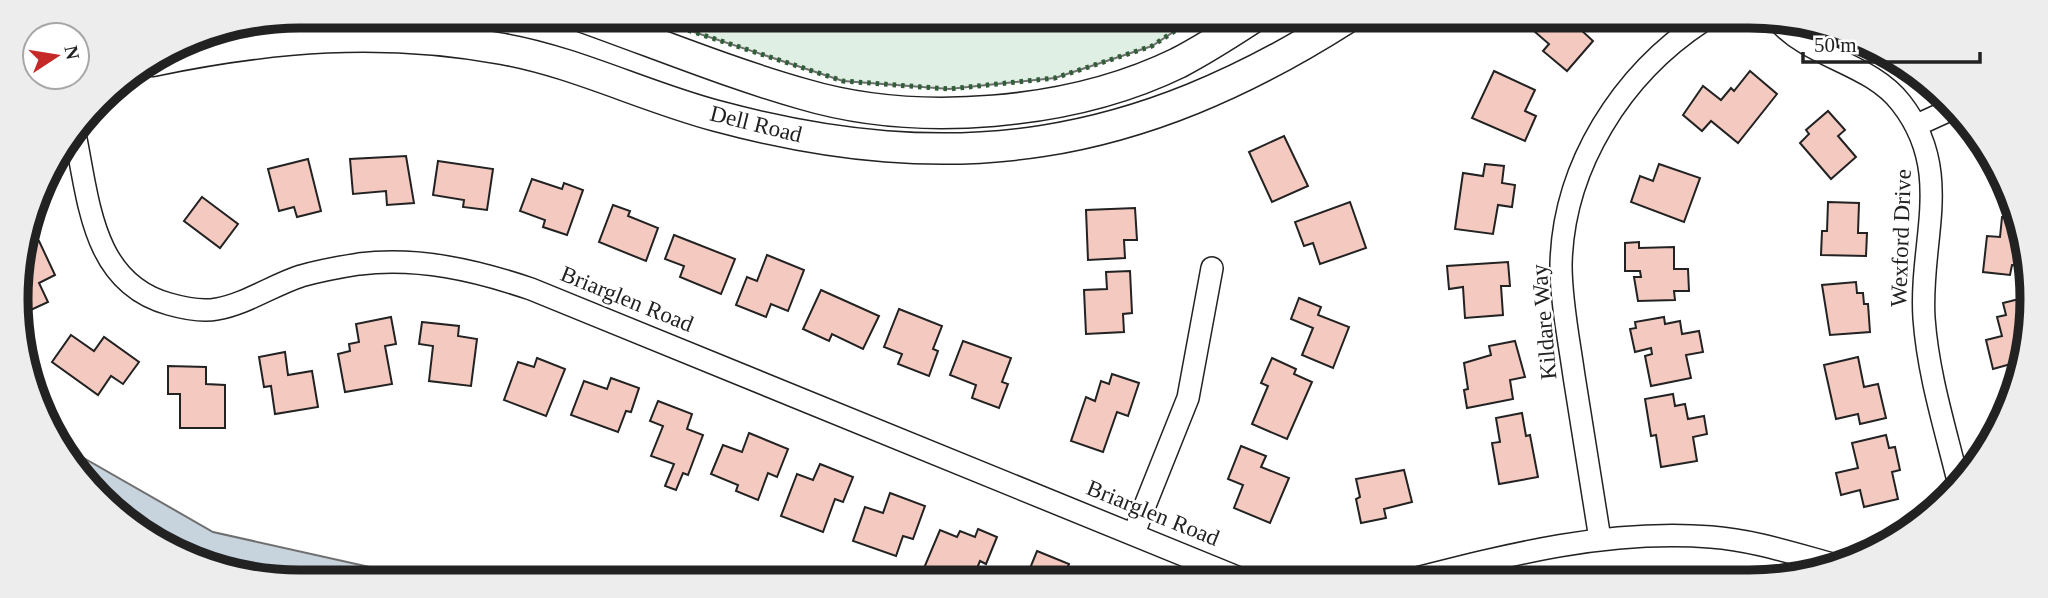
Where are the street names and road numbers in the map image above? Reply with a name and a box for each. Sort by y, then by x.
street label: Dell Road [707,101,805,148]
street label: Wexford Drive [1886,169,1916,307]
street label: Briarglen Road [557,261,697,337]
street label: Kildare Way [1526,263,1562,381]
street label: Briarglen Road [1083,475,1223,551]

